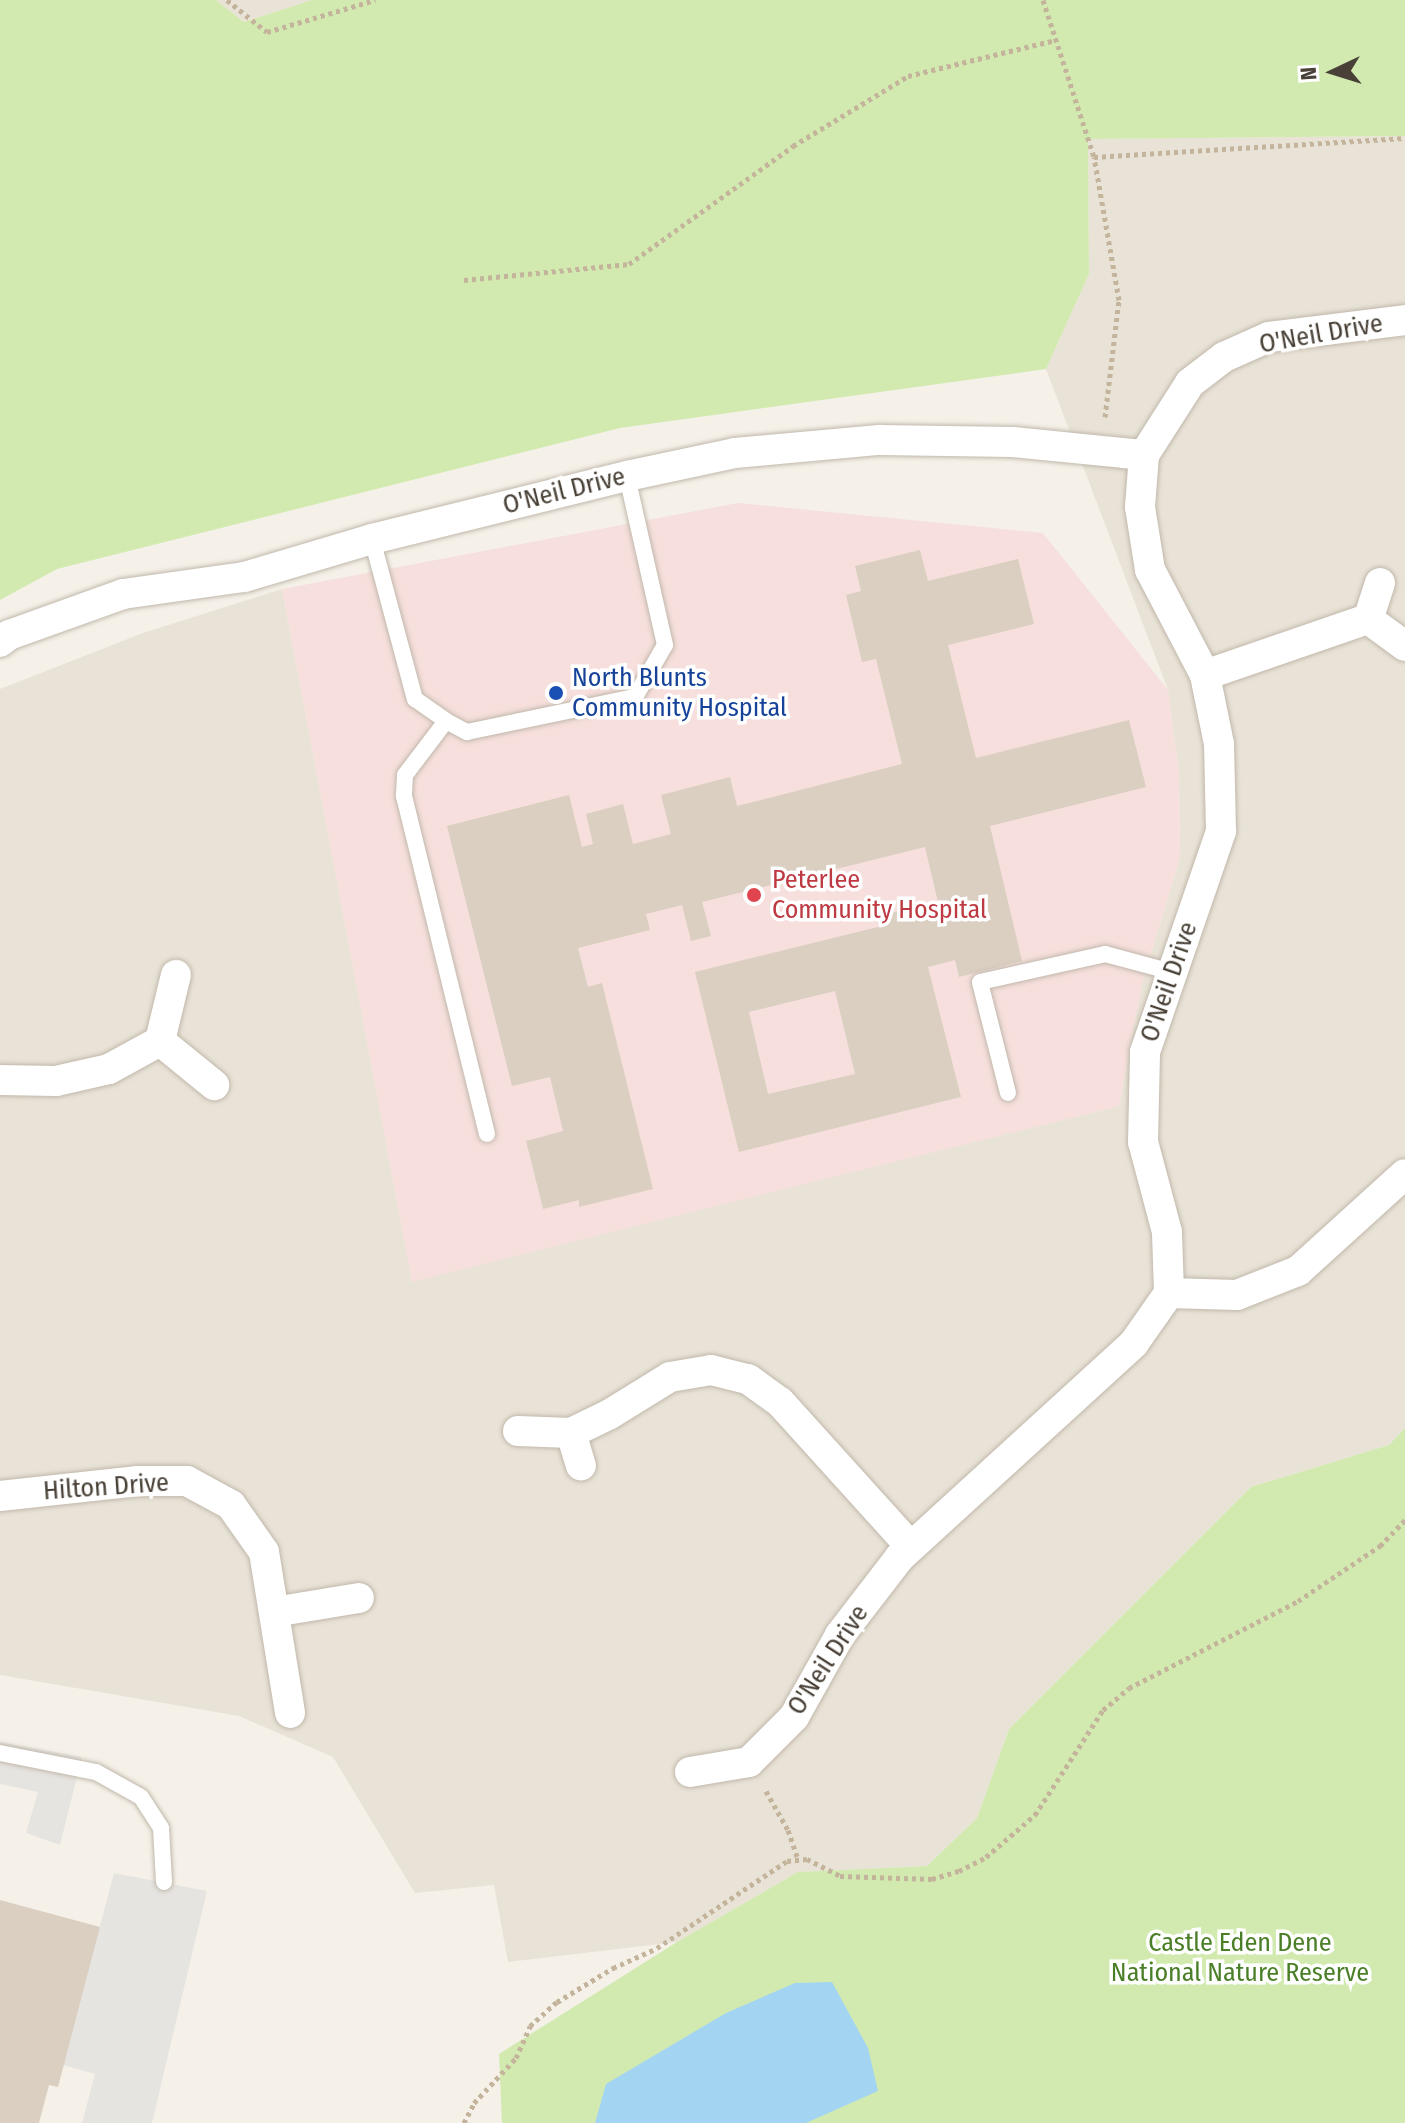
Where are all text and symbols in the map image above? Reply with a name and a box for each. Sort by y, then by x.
north arrow [1293,32,1373,112]
text: N [1295,66,1322,81]
street label: O'Neil Drive [1257,308,1385,360]
street label: O'Neil Drive [500,461,628,521]
place label: North Blunts Community Hospital [572,662,787,724]
marker: North Blunts Community Hospital [547,684,565,702]
place label: Peterlee Community Hospital [772,864,987,926]
marker: Peterlee Community Hospital [743,884,765,906]
street label: O'Neil Drive [1134,918,1204,1046]
street label: Hilton Drive [42,1467,170,1507]
street label: O'Neil Drive [781,1599,875,1721]
park label: Castle Eden Dene National Nature Reserve [1111,1927,1369,1988]

